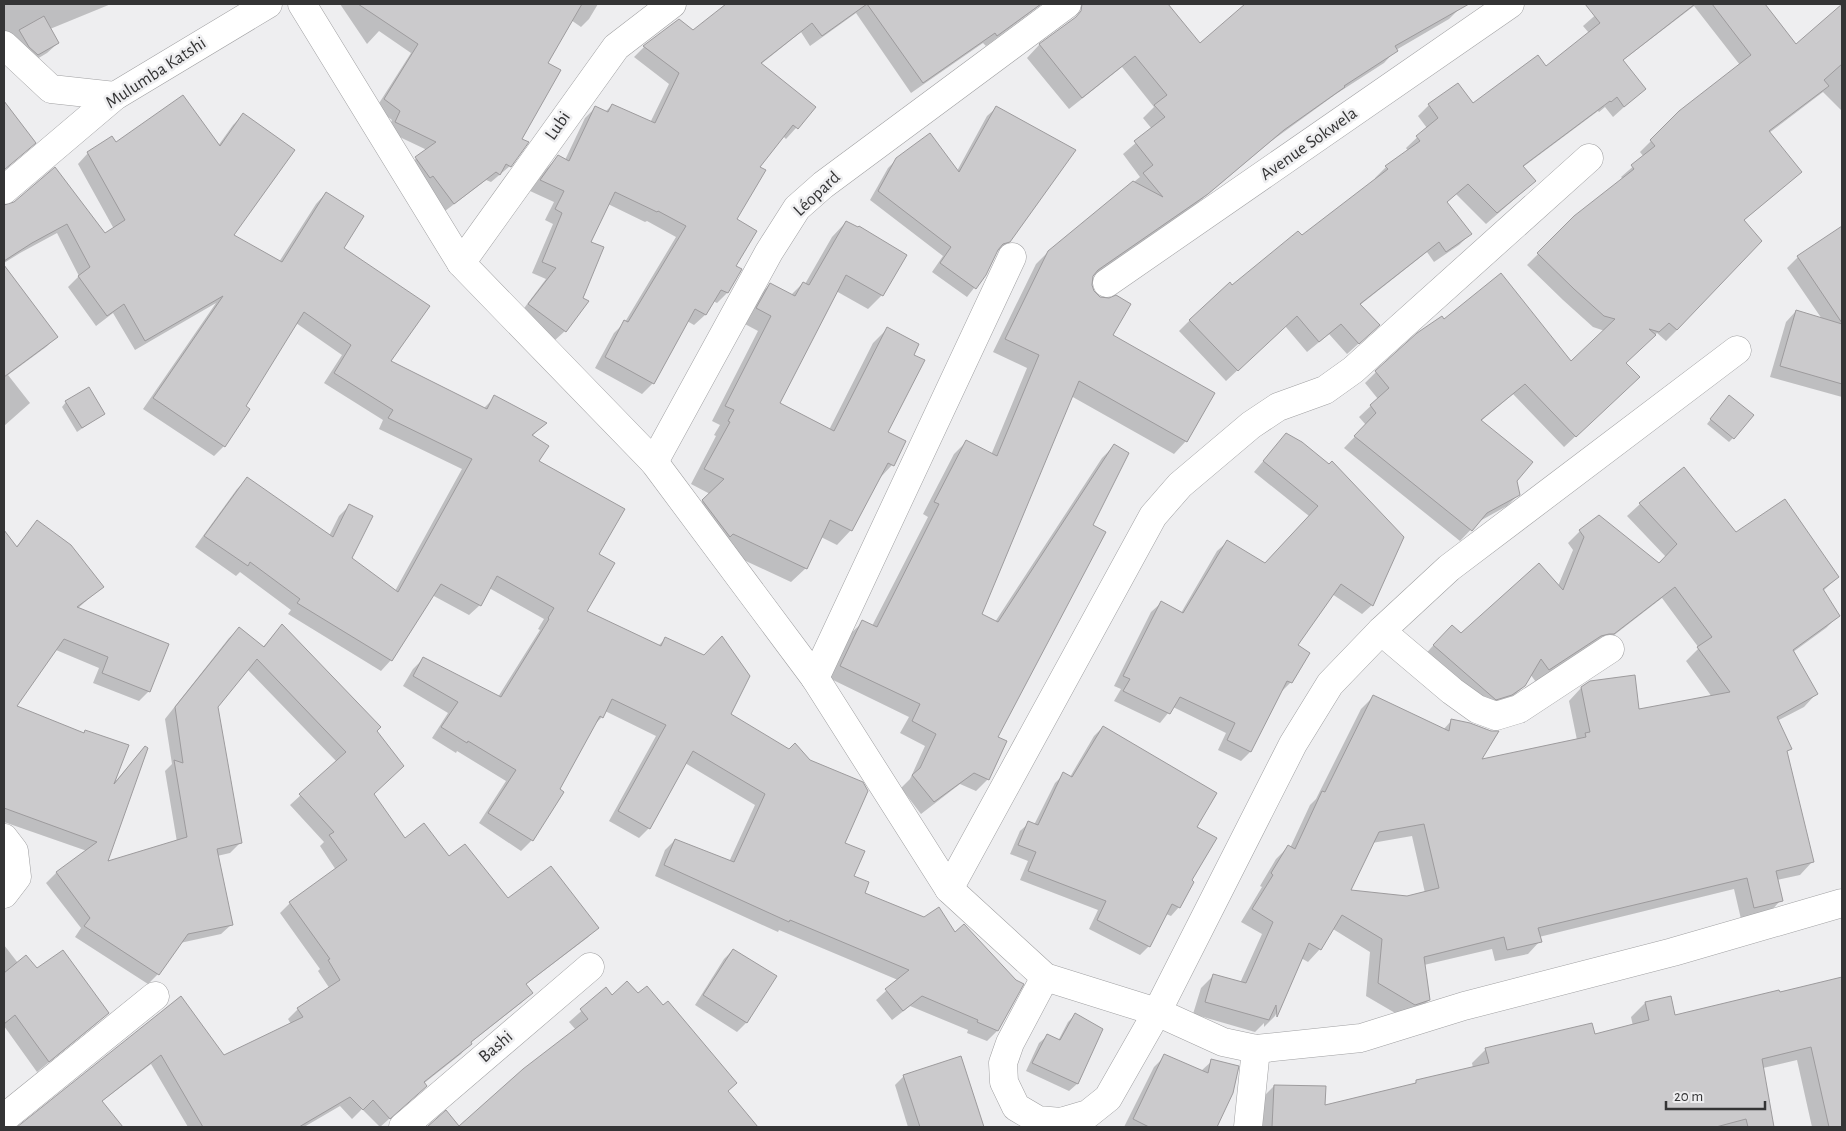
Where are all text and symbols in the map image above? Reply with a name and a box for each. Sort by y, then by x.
street label: Mulumba Katshi [103,34,209,112]
street label: Avenue Sokwela [1257,104,1361,184]
street label: Lubi [542,108,574,144]
street label: Léopard [790,168,844,220]
street label: Bashi [476,1028,516,1066]
scale bar [1666,1078,1765,1110]
text: 20 m [1674,1089,1703,1104]

